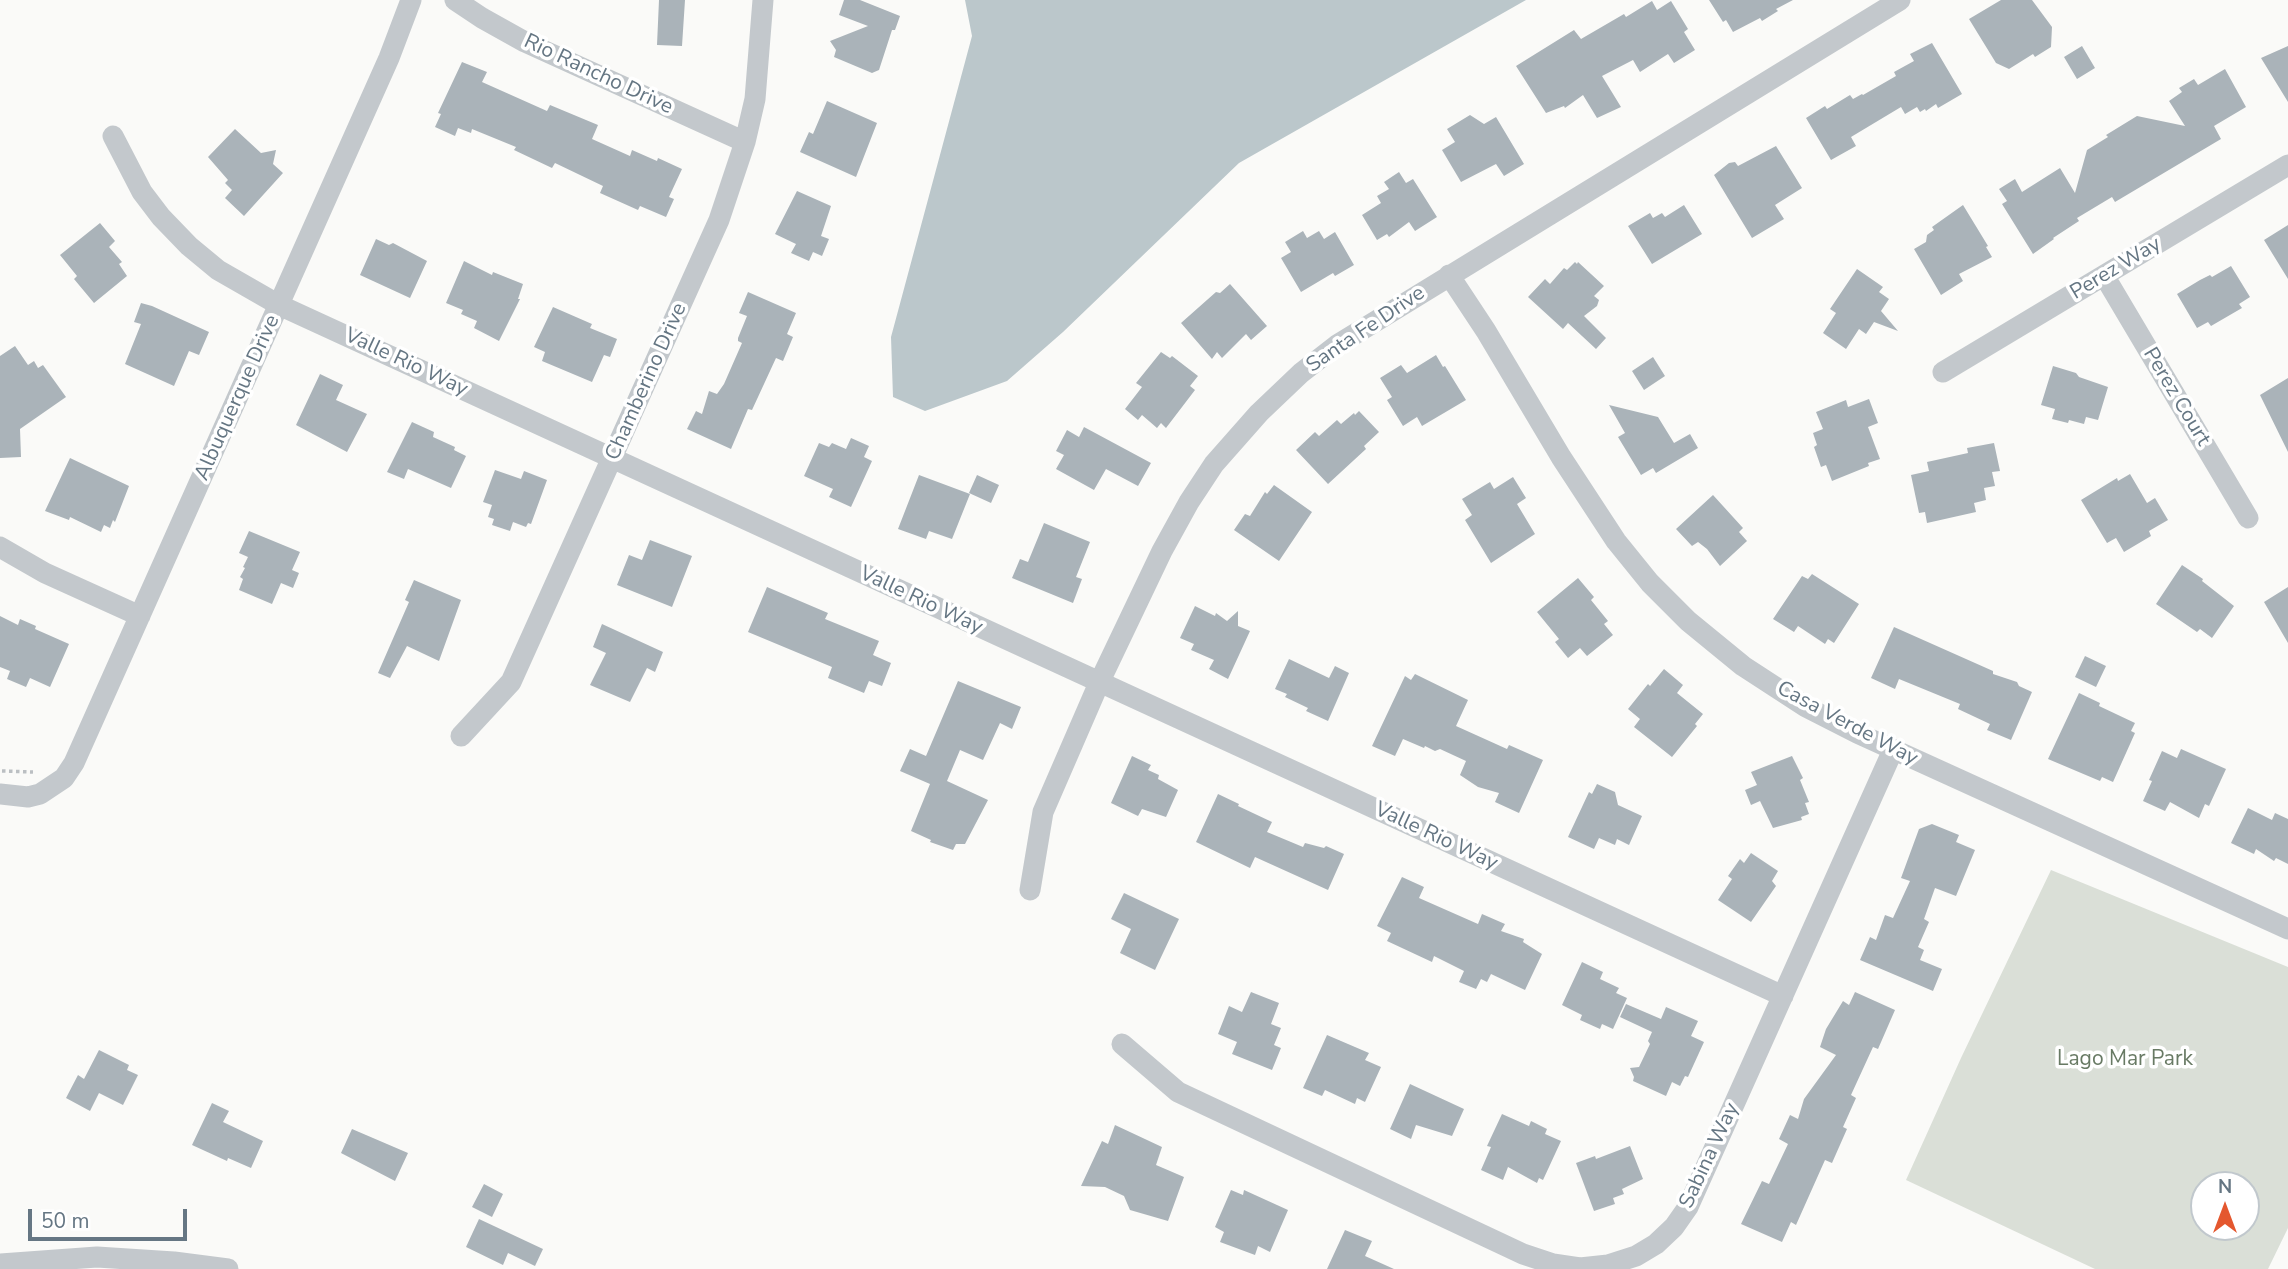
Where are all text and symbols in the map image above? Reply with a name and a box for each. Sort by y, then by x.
street label: Rio Rancho Drive [519,29,677,121]
street label: Perez Way [2066,232,2166,306]
street label: Santa Fe Drive [1302,281,1430,379]
street label: Chamberino Drive [601,299,693,465]
street label: Albuquerque Drive [190,311,286,485]
street label: Valle Rio Way [340,323,472,403]
street label: Perez Court [2137,343,2215,451]
street label: Valle Rio Way [855,561,987,641]
street label: Casa Verde Way [1772,676,1922,772]
street label: Valle Rio Way [1370,797,1502,877]
park label: Lago Mar Park [2057,1047,2193,1073]
street label: Sabina Way [1675,1099,1745,1213]
north arrow [2190,1171,2260,1241]
text: N [2218,1174,2232,1200]
scale bar [32,1196,191,1240]
text: 50 m [41,1207,90,1235]

